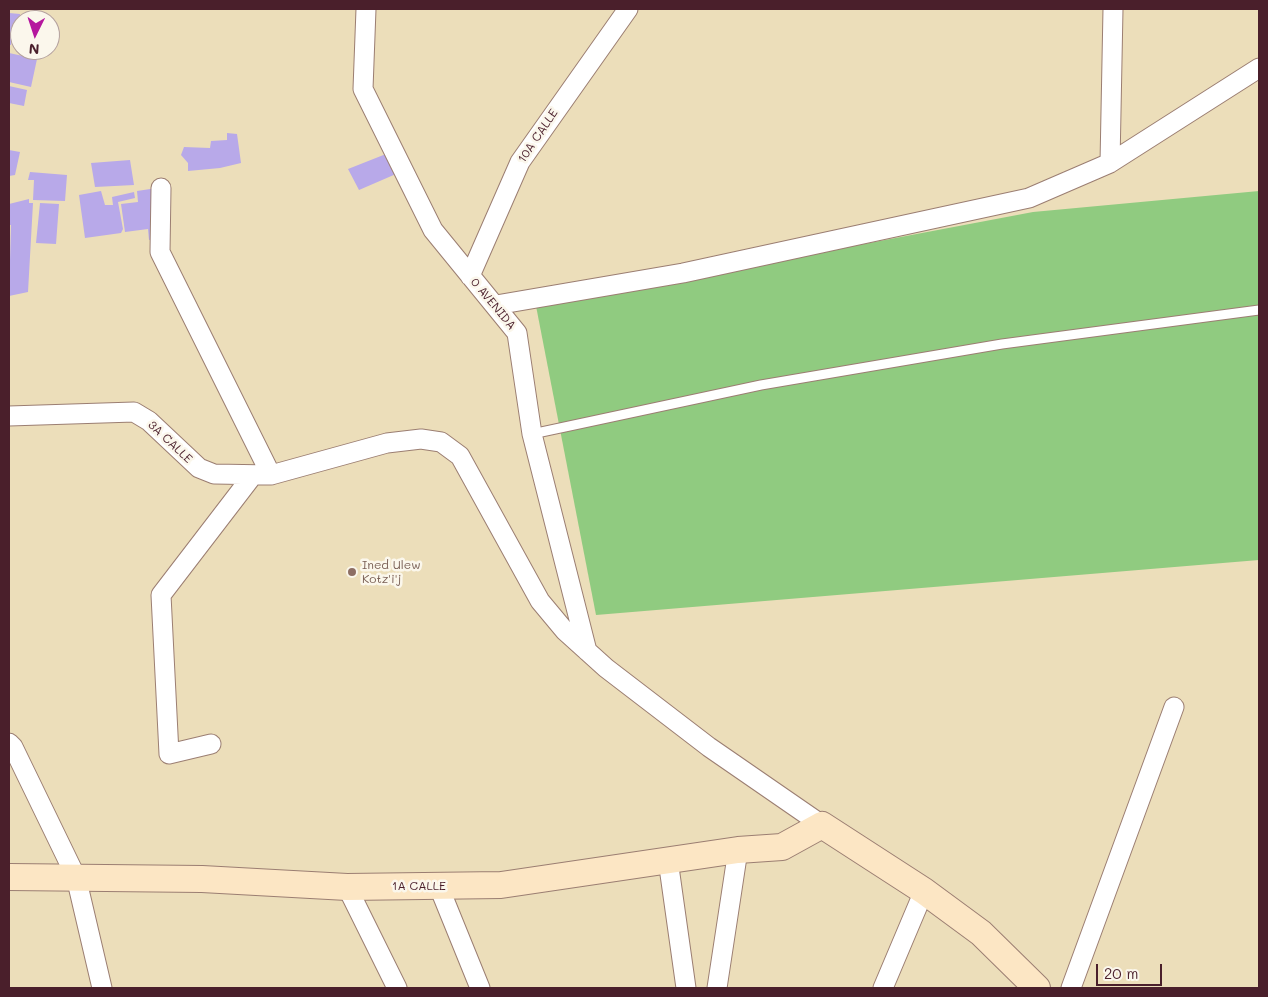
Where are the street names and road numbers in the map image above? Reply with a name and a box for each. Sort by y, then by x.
street label: 10A CALLE [515,107,561,165]
street label: 0 AVENIDA [467,275,519,333]
street label: 3A CALLE [145,418,195,466]
street label: 1A CALLE [392,879,446,893]

